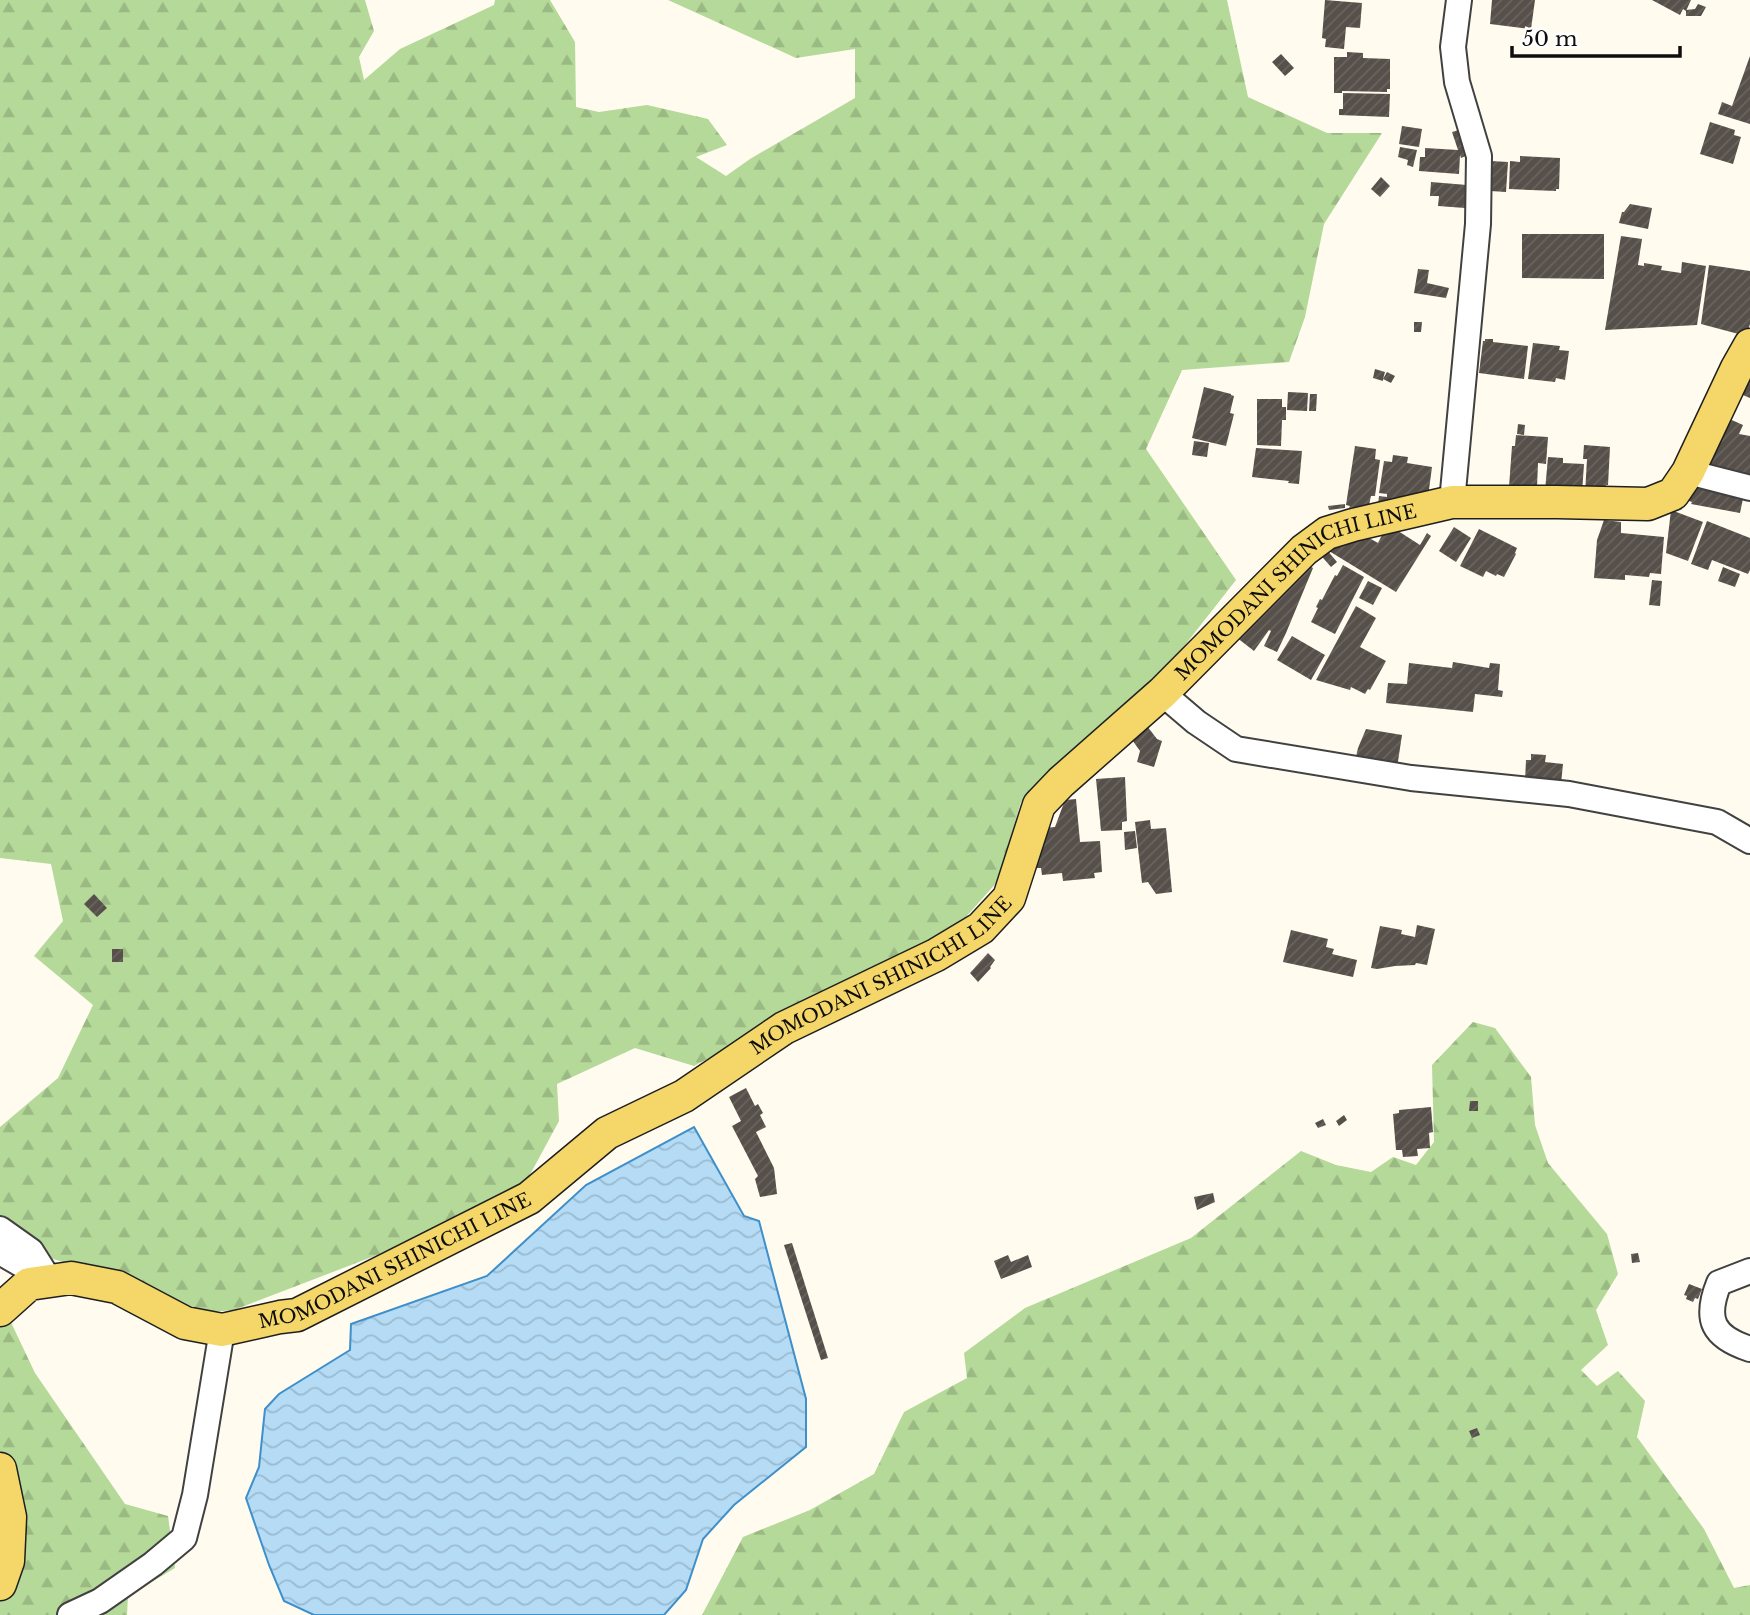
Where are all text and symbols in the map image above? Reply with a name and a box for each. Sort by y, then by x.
scale bar [1512,14,1680,58]
text: 50 m [1522,26,1578,52]
street label: MOMODANI SHINICHI LINE [1170,500,1419,685]
street label: MOMODANI SHINICHI LINE [746,892,1017,1060]
street label: MOMODANI SHINICHI LINE [256,1188,535,1333]

